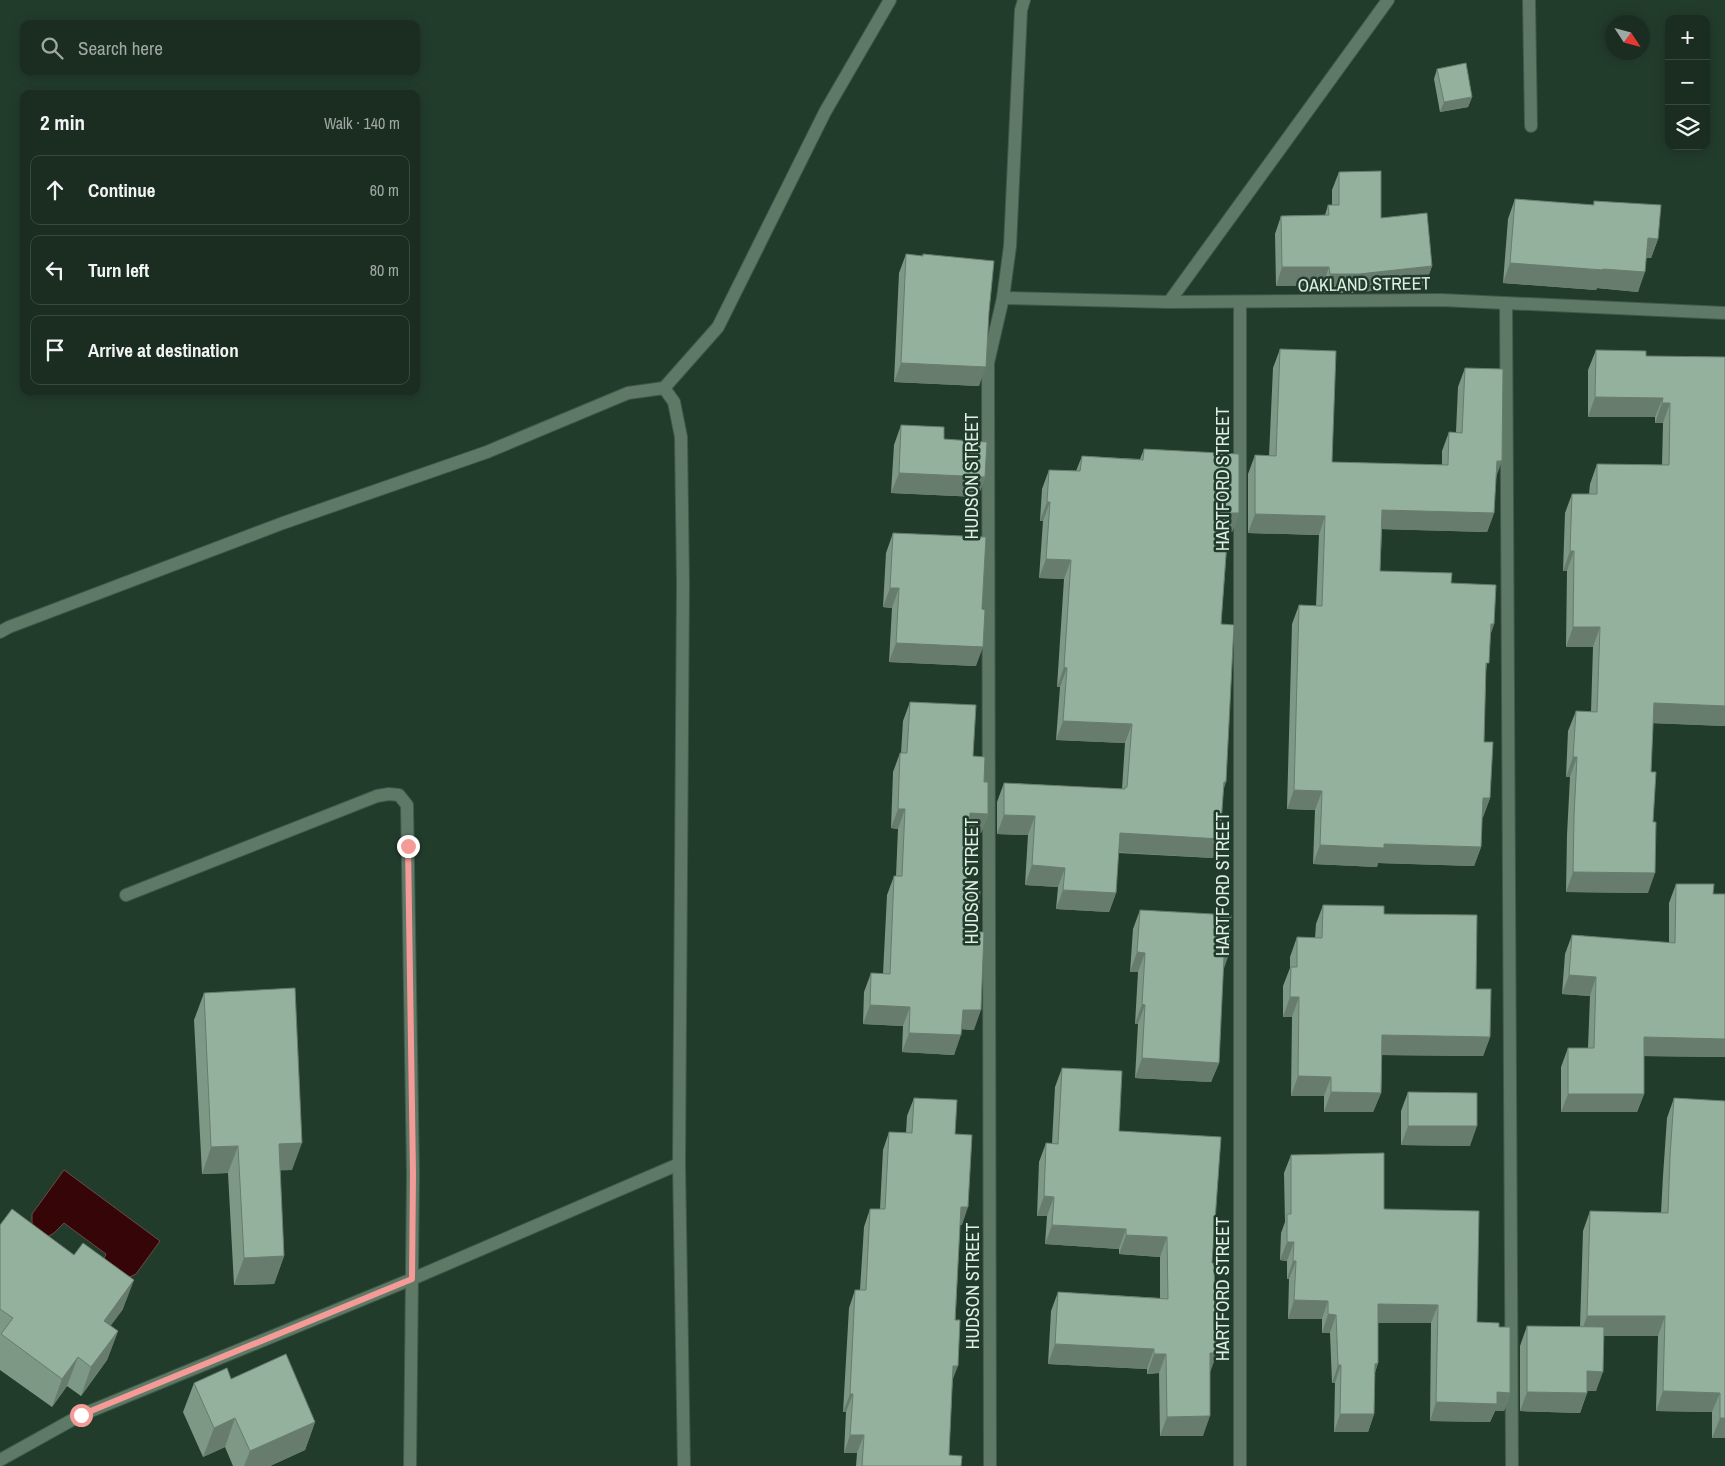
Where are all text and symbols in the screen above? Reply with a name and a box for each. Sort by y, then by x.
north arrow [1605,15,1650,60]
map controls [1665,15,1710,150]
button: + [1665,15,1710,60]
search box [20,20,420,75]
icon: search [38,34,66,62]
text: Search here [78,35,163,61]
button: − [1665,60,1710,105]
button: layers [1665,105,1710,150]
text: 2 min [40,108,85,137]
text: Walk · 140 m [324,112,400,134]
icon: ahead [41,176,69,204]
text: Continue [88,177,156,203]
text: 60 m [370,179,399,201]
icon: left [41,256,69,284]
text: Turn left [88,257,149,283]
text: 80 m [370,259,399,281]
street label: OAKLAND STREET [1297,270,1431,298]
icon: arrive [41,336,69,364]
text: Arrive at destination [88,337,239,363]
street label: HARTFORD STREET [1210,407,1235,551]
street label: HUDSON STREET [959,413,984,539]
street label: HARTFORD STREET [1210,812,1235,956]
street label: HUDSON STREET [959,818,984,944]
route end [397,835,420,858]
street label: HARTFORD STREET [1210,1217,1235,1361]
street label: HUDSON STREET [960,1223,985,1349]
route start [70,1404,93,1427]

